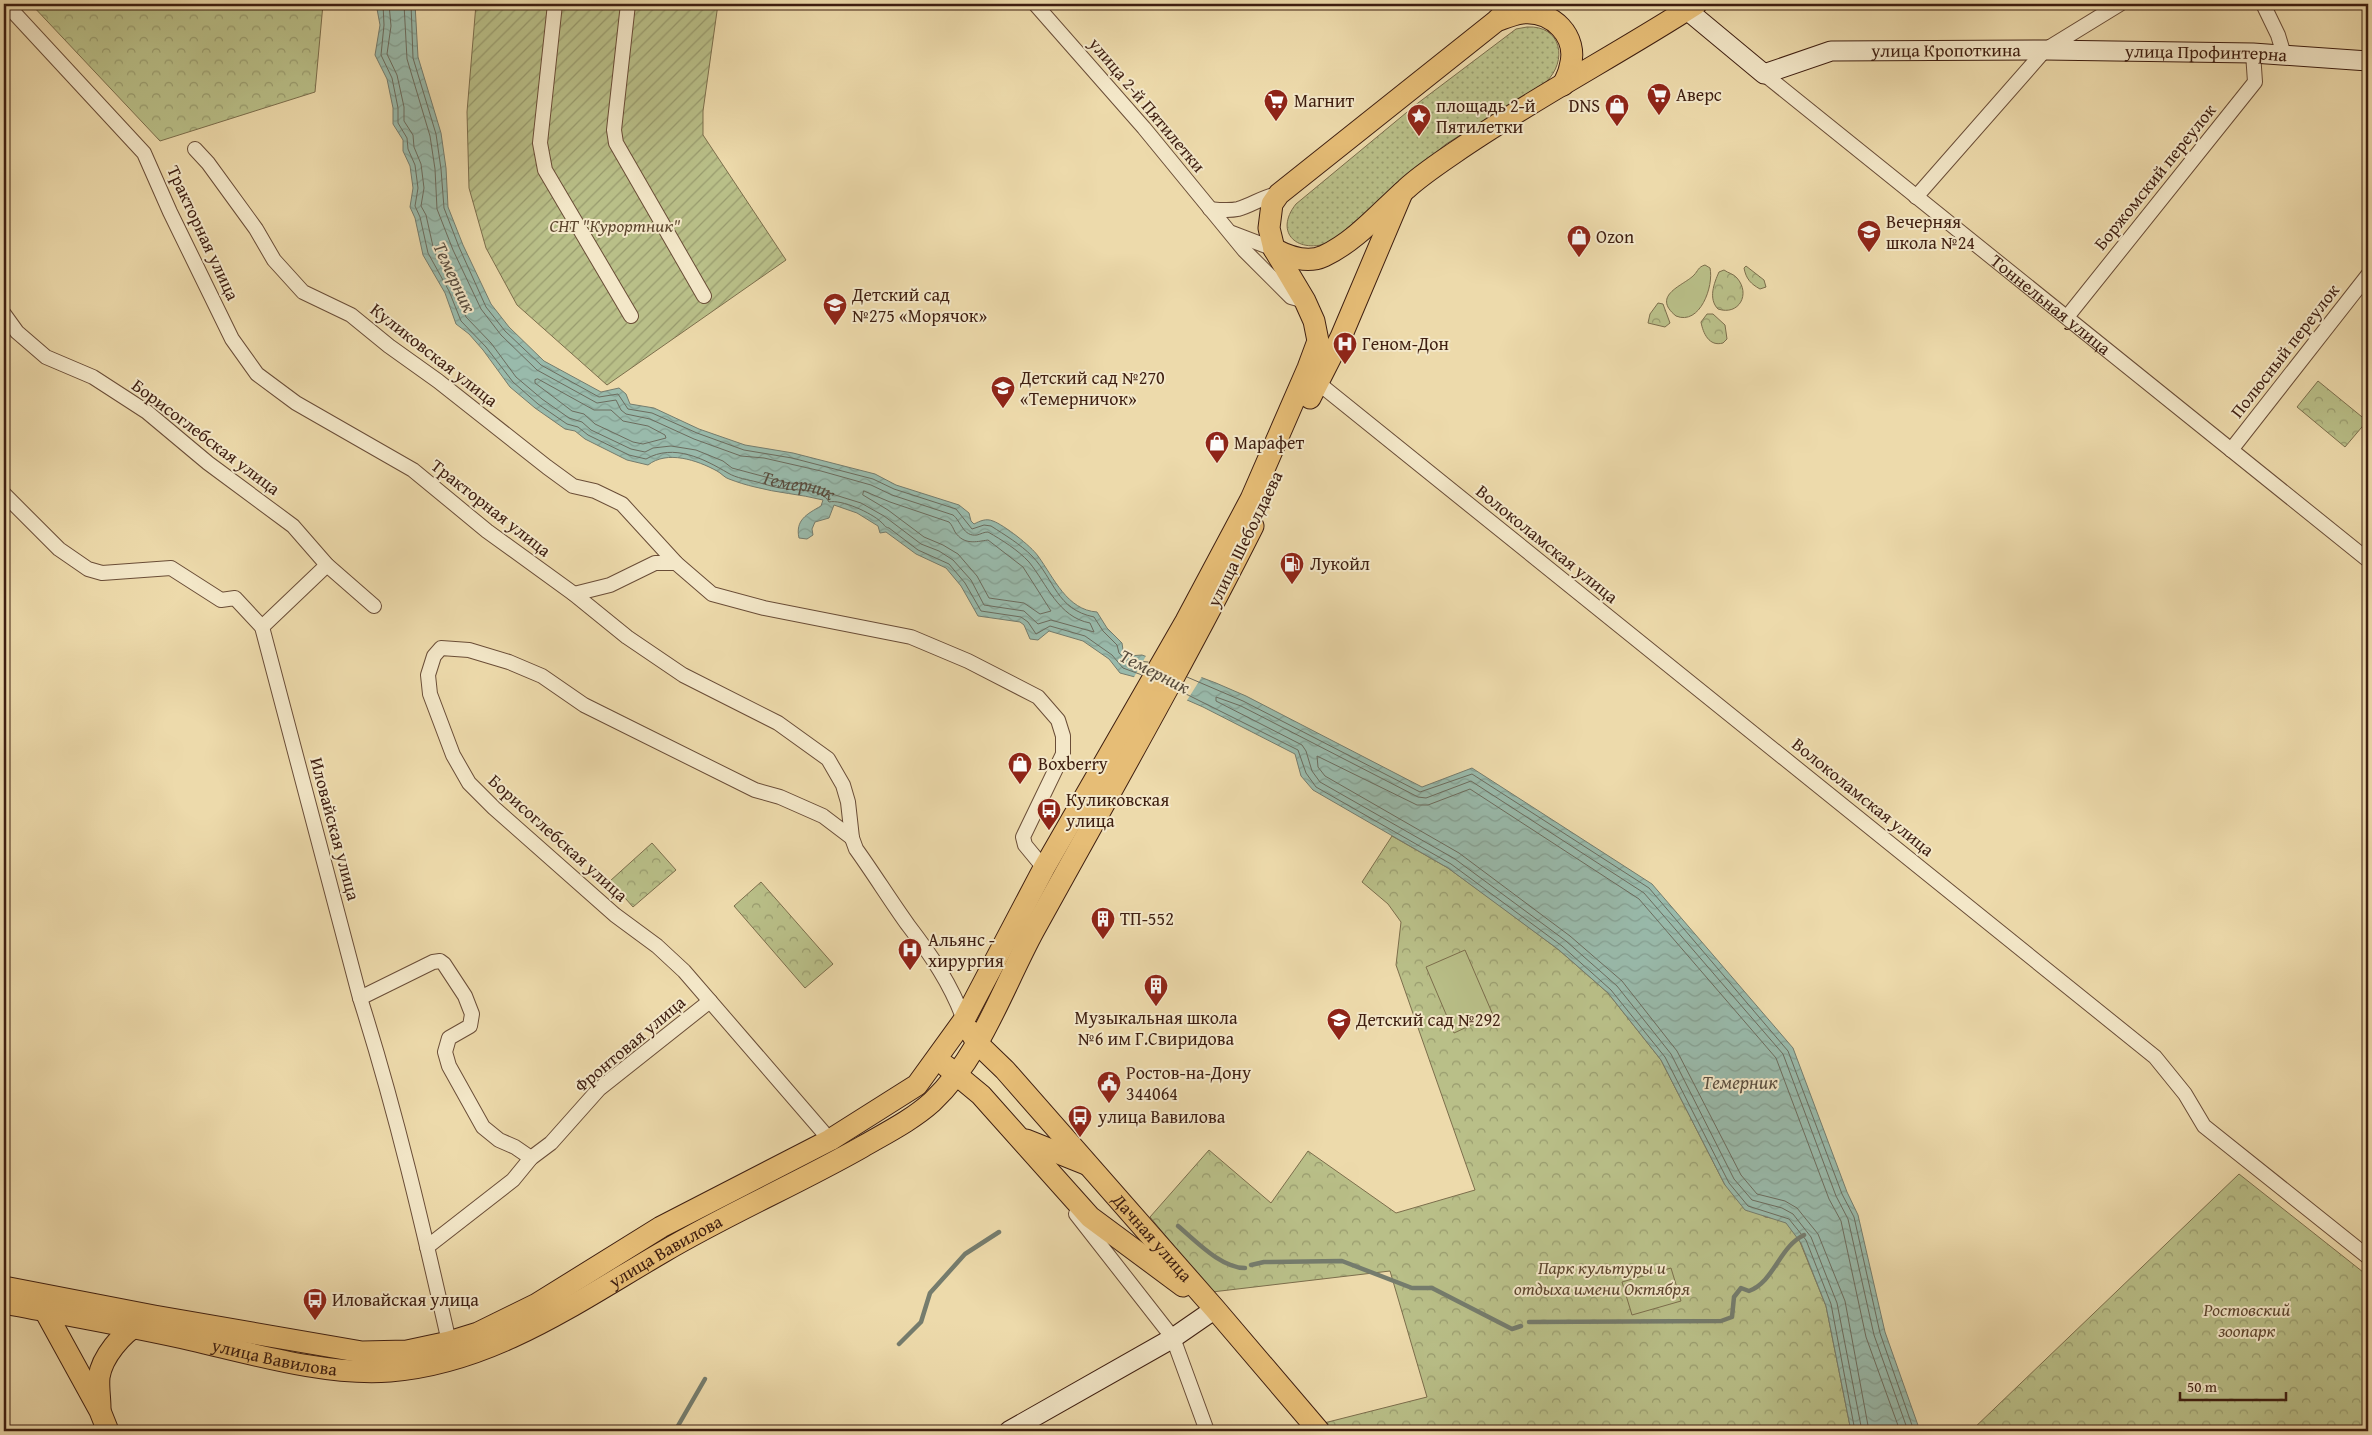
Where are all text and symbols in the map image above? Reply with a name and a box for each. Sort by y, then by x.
street label: улица 2-й Пятилетки [1082,30,1212,178]
street label: улица Кропоткина [1870,36,2021,64]
street label: улица Профинтерна [2124,37,2288,68]
place label: Аверс [1676,81,1722,108]
supermarket icon: Аверс [1646,82,1672,116]
place label: Магнит [1294,87,1354,114]
supermarket icon: Магнит [1263,88,1289,122]
place label: площадь 2-й Пятилетки [1436,92,1536,140]
place label: DNS [1569,92,1600,119]
shop icon: DNS [1604,93,1630,127]
street label: Боржомский переулок [2087,97,2223,256]
place icon: площадь 2-й Пятилетки [1406,103,1432,137]
street label: Тракторная улица [160,161,247,305]
place label: Вечерняя школа №24 [1886,208,1975,256]
park label: СНТ "Курортник" [549,212,681,239]
school or university icon: Вечерняя школа №24 [1856,219,1882,253]
place label: Ozon [1596,223,1634,250]
shop icon: Ozon [1566,224,1592,258]
water label: Темерник [426,237,484,317]
street label: Тоннельная улица [1985,247,2117,361]
street label: Полюсный переулок [2224,277,2346,424]
place label: Детский сад №275 «Морячок» [851,281,987,329]
school or university icon: Детский сад №275 «Морячок» [822,292,848,326]
street label: Куликовская улица [365,296,504,413]
place label: Геном-Дон [1362,330,1449,357]
hospital icon: Геном-Дон [1332,331,1358,365]
place label: Детский сад №270 «Темерничок» [1019,364,1165,412]
street label: Борисоглебская улица [126,372,287,502]
school or university icon: Детский сад №270 «Темерничок» [990,375,1016,409]
place label: Марафет [1234,429,1304,456]
shop icon: Марафет [1204,430,1230,464]
street label: Тракторная улица [425,452,558,563]
water label: Темерник [758,462,842,507]
street label: улица Шеболдаева [1199,466,1289,612]
street label: Волоколамская улица [1470,478,1625,610]
place label: Лукойл [1310,550,1370,577]
fuel station icon: Лукойл [1279,551,1305,585]
water label: Темерник [1115,641,1195,701]
street label: Волоколамская улица [1786,731,1941,863]
place label: Boxberry [1038,750,1108,777]
shop icon: Boxberry [1007,751,1033,785]
street label: Иловайская улица [303,754,368,904]
street label: Борисоглебская улица [482,767,634,908]
place label: Куликовская улица [1065,786,1169,834]
bus stop icon: Куликовская улица [1036,797,1062,831]
place label: ТП-552 [1120,905,1174,932]
building icon: ТП-552 [1090,906,1116,940]
place label: Альянс - хирургия [928,926,1004,974]
hospital icon: Альянс - хирургия [897,937,923,971]
building icon: Музыкальная школа №6 им Г.Свиридова [1143,973,1169,1007]
street label: Фронтовая улица [568,989,692,1098]
place label: Музыкальная школа №6 им Г.Свиридова [1075,1004,1238,1052]
place label: Детский сад №292 [1355,1006,1501,1033]
school or university icon: Детский сад №292 [1326,1007,1352,1041]
place label: Ростов-на-Дону 344064 [1126,1059,1251,1107]
water label: Темерник [1702,1068,1778,1096]
public building icon: Ростов-на-Дону 344064 [1096,1070,1122,1104]
place label: улица Вавилова [1097,1103,1226,1130]
bus stop icon: улица Вавилова [1067,1104,1093,1138]
street label: Дачная улица [1105,1186,1200,1288]
street label: улица Вавилова [602,1207,727,1295]
park label: Парк культуры и отдыха имени Октября [1514,1254,1690,1302]
place label: Иловайская улица [332,1286,479,1313]
bus stop icon: Иловайская улица [302,1287,328,1321]
park label: Ростовский зоопарк [2203,1296,2290,1344]
street label: улица Вавилова [208,1331,339,1383]
scale bar [2180,1370,2286,1402]
text: 50 m [2187,1376,2218,1397]

